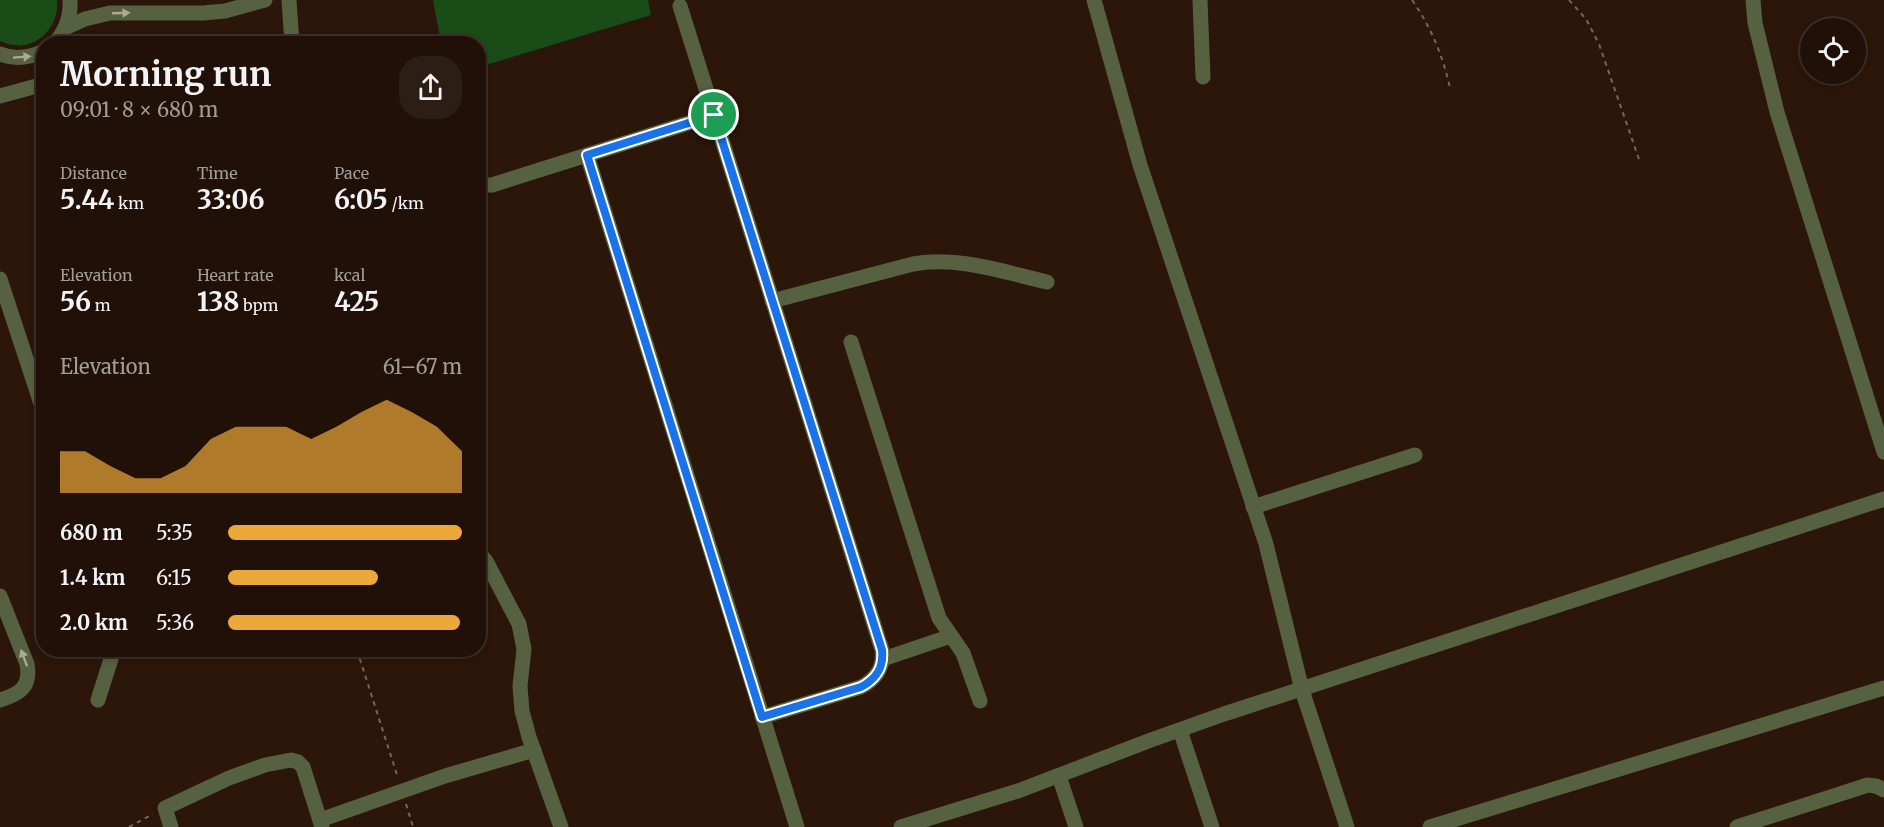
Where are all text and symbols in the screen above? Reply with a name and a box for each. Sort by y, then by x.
one-way arrow [112,8,131,17]
map controls [1800,18,1866,84]
button: locate [1800,18,1866,84]
one-way arrow [13,52,32,61]
text: Morning run [60,54,271,95]
button: share [399,56,462,119]
pin [688,89,739,140]
text: 09:01 · 8 × 680 m [60,97,218,122]
icon: arrive [697,98,730,131]
text: Distance [60,163,127,183]
text: Time [197,163,238,183]
text: Pace [334,163,369,183]
text: 5.44 [60,183,114,216]
text: 33:06 [197,183,264,216]
text: 6:05 [334,183,388,216]
text: km [114,193,144,213]
text: /km [388,193,424,213]
text: Elevation [60,265,133,285]
text: Heart rate [197,265,274,285]
text: kcal [334,265,365,285]
text: 56 [60,285,91,318]
text: 138 [197,285,239,318]
text: 425 [334,285,379,318]
text: m [91,295,111,315]
text: bpm [239,295,278,315]
text: Elevation [60,354,151,379]
text: 61–67 m [383,354,462,379]
text: 680 m [60,520,123,545]
text: 5:35 [156,520,193,545]
text: 1.4 km [60,565,125,590]
text: 6:15 [156,565,192,590]
text: 2.0 km [60,610,128,635]
text: 5:36 [156,610,194,635]
one-way arrow [18,649,28,667]

